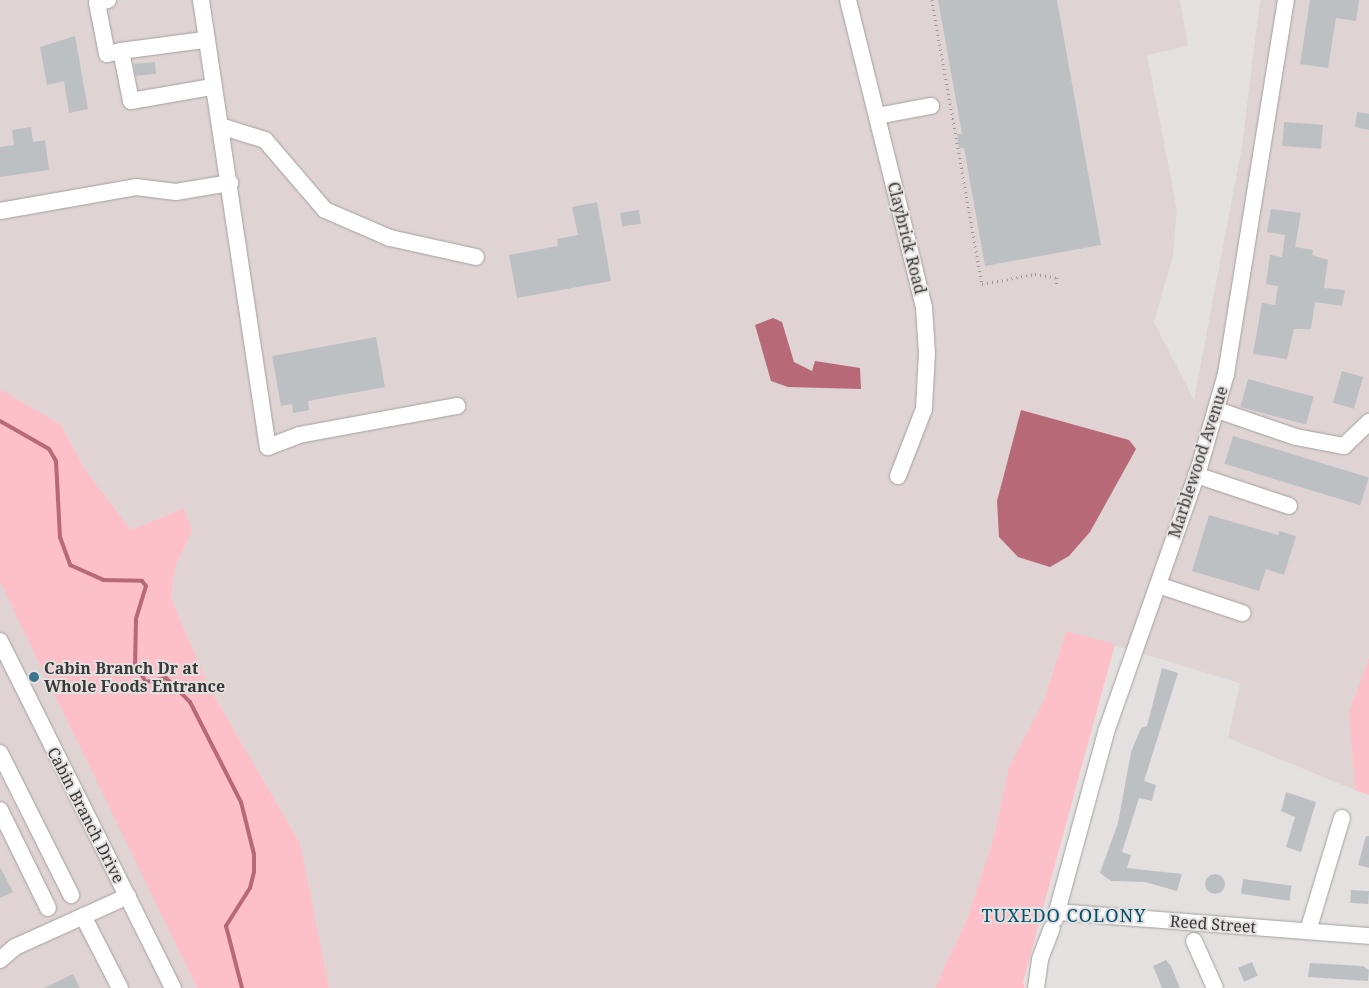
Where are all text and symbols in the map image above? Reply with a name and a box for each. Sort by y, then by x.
street label: Claybrick Road [884,180,930,296]
street label: Marblewood Avenue [1164,384,1232,540]
place label: Cabin Branch Dr at Whole Foods Entrance [44,658,225,696]
marker: Cabin Branch Dr at Whole Foods Entrance [28,671,40,683]
street label: Cabin Branch Drive [43,744,129,886]
district label: TUXEDO COLONY [980,904,1148,926]
street label: Reed Street [1169,911,1257,937]

